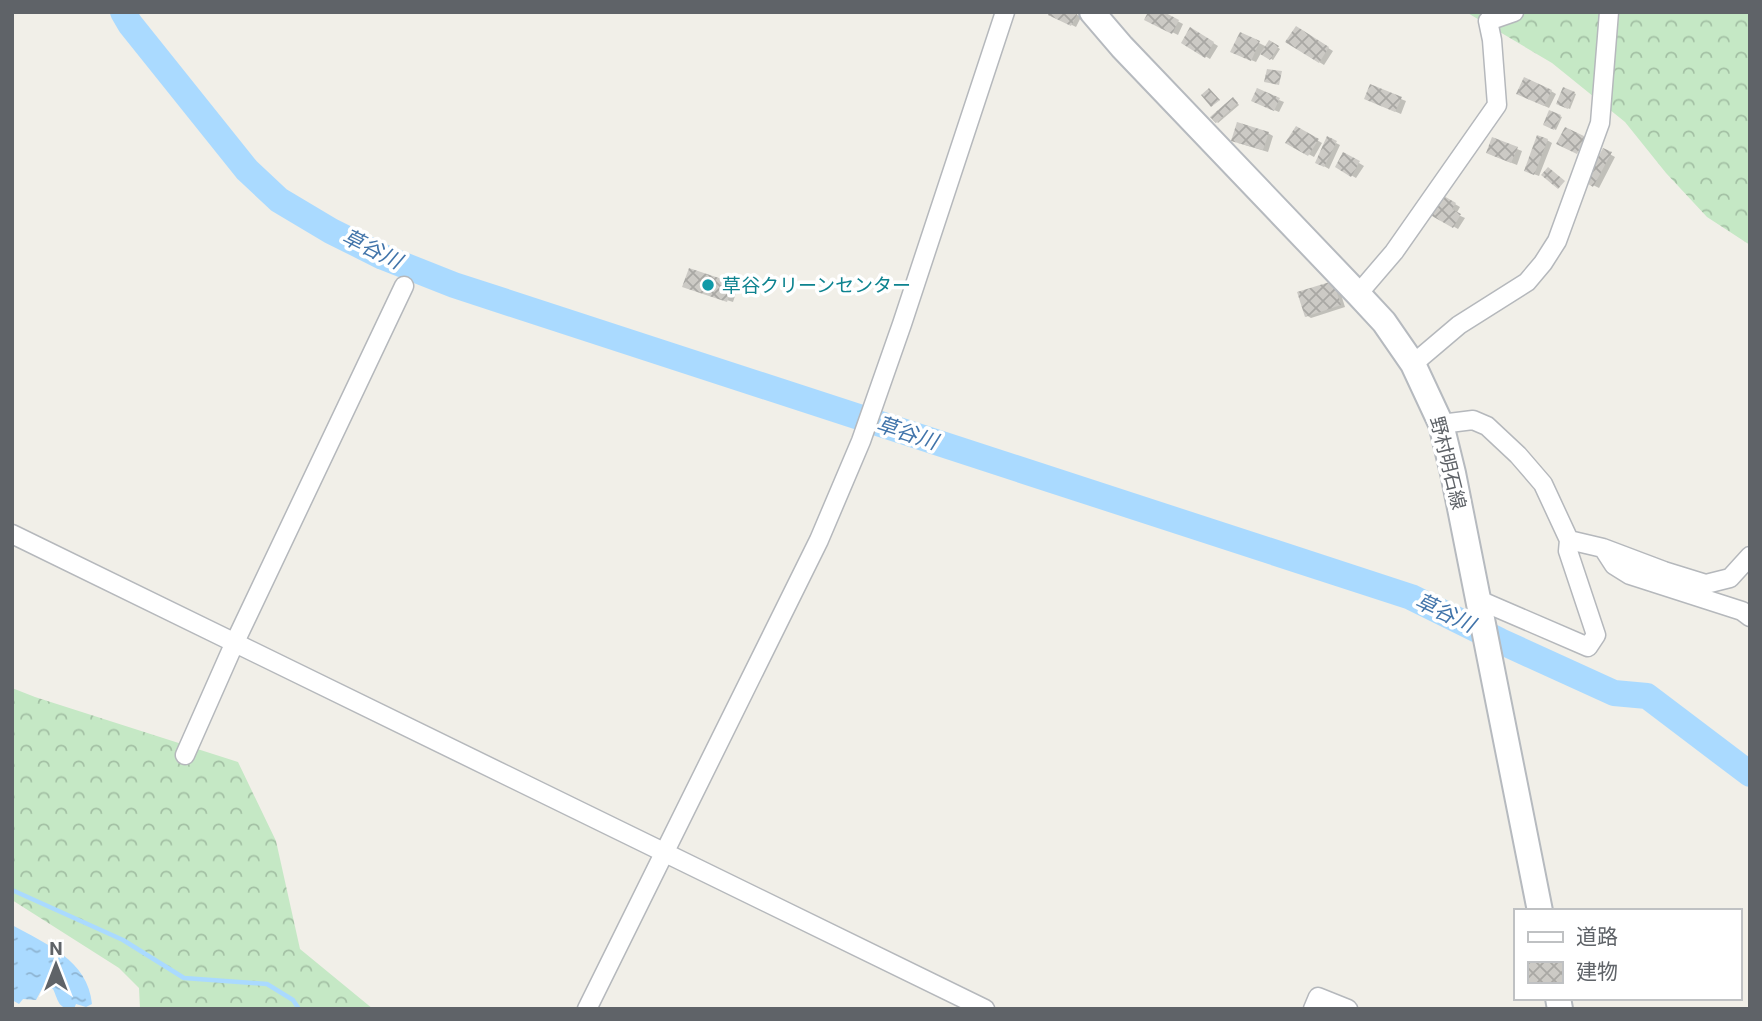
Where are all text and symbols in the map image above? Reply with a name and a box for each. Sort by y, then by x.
water label: 草谷川 [338,224,407,274]
place label: 草谷クリーンセンター [722,274,911,297]
marker: 草谷クリーンセンター [700,277,716,293]
water label: 草谷川 [873,412,943,455]
street label: 野村明石線 [1425,414,1471,512]
water label: 草谷川 [1411,589,1480,638]
legend [1514,909,1741,1000]
text: 道路 [1576,925,1618,949]
north arrow [21,930,91,1000]
text: N [49,937,63,960]
text: 建物 [1576,960,1618,984]

